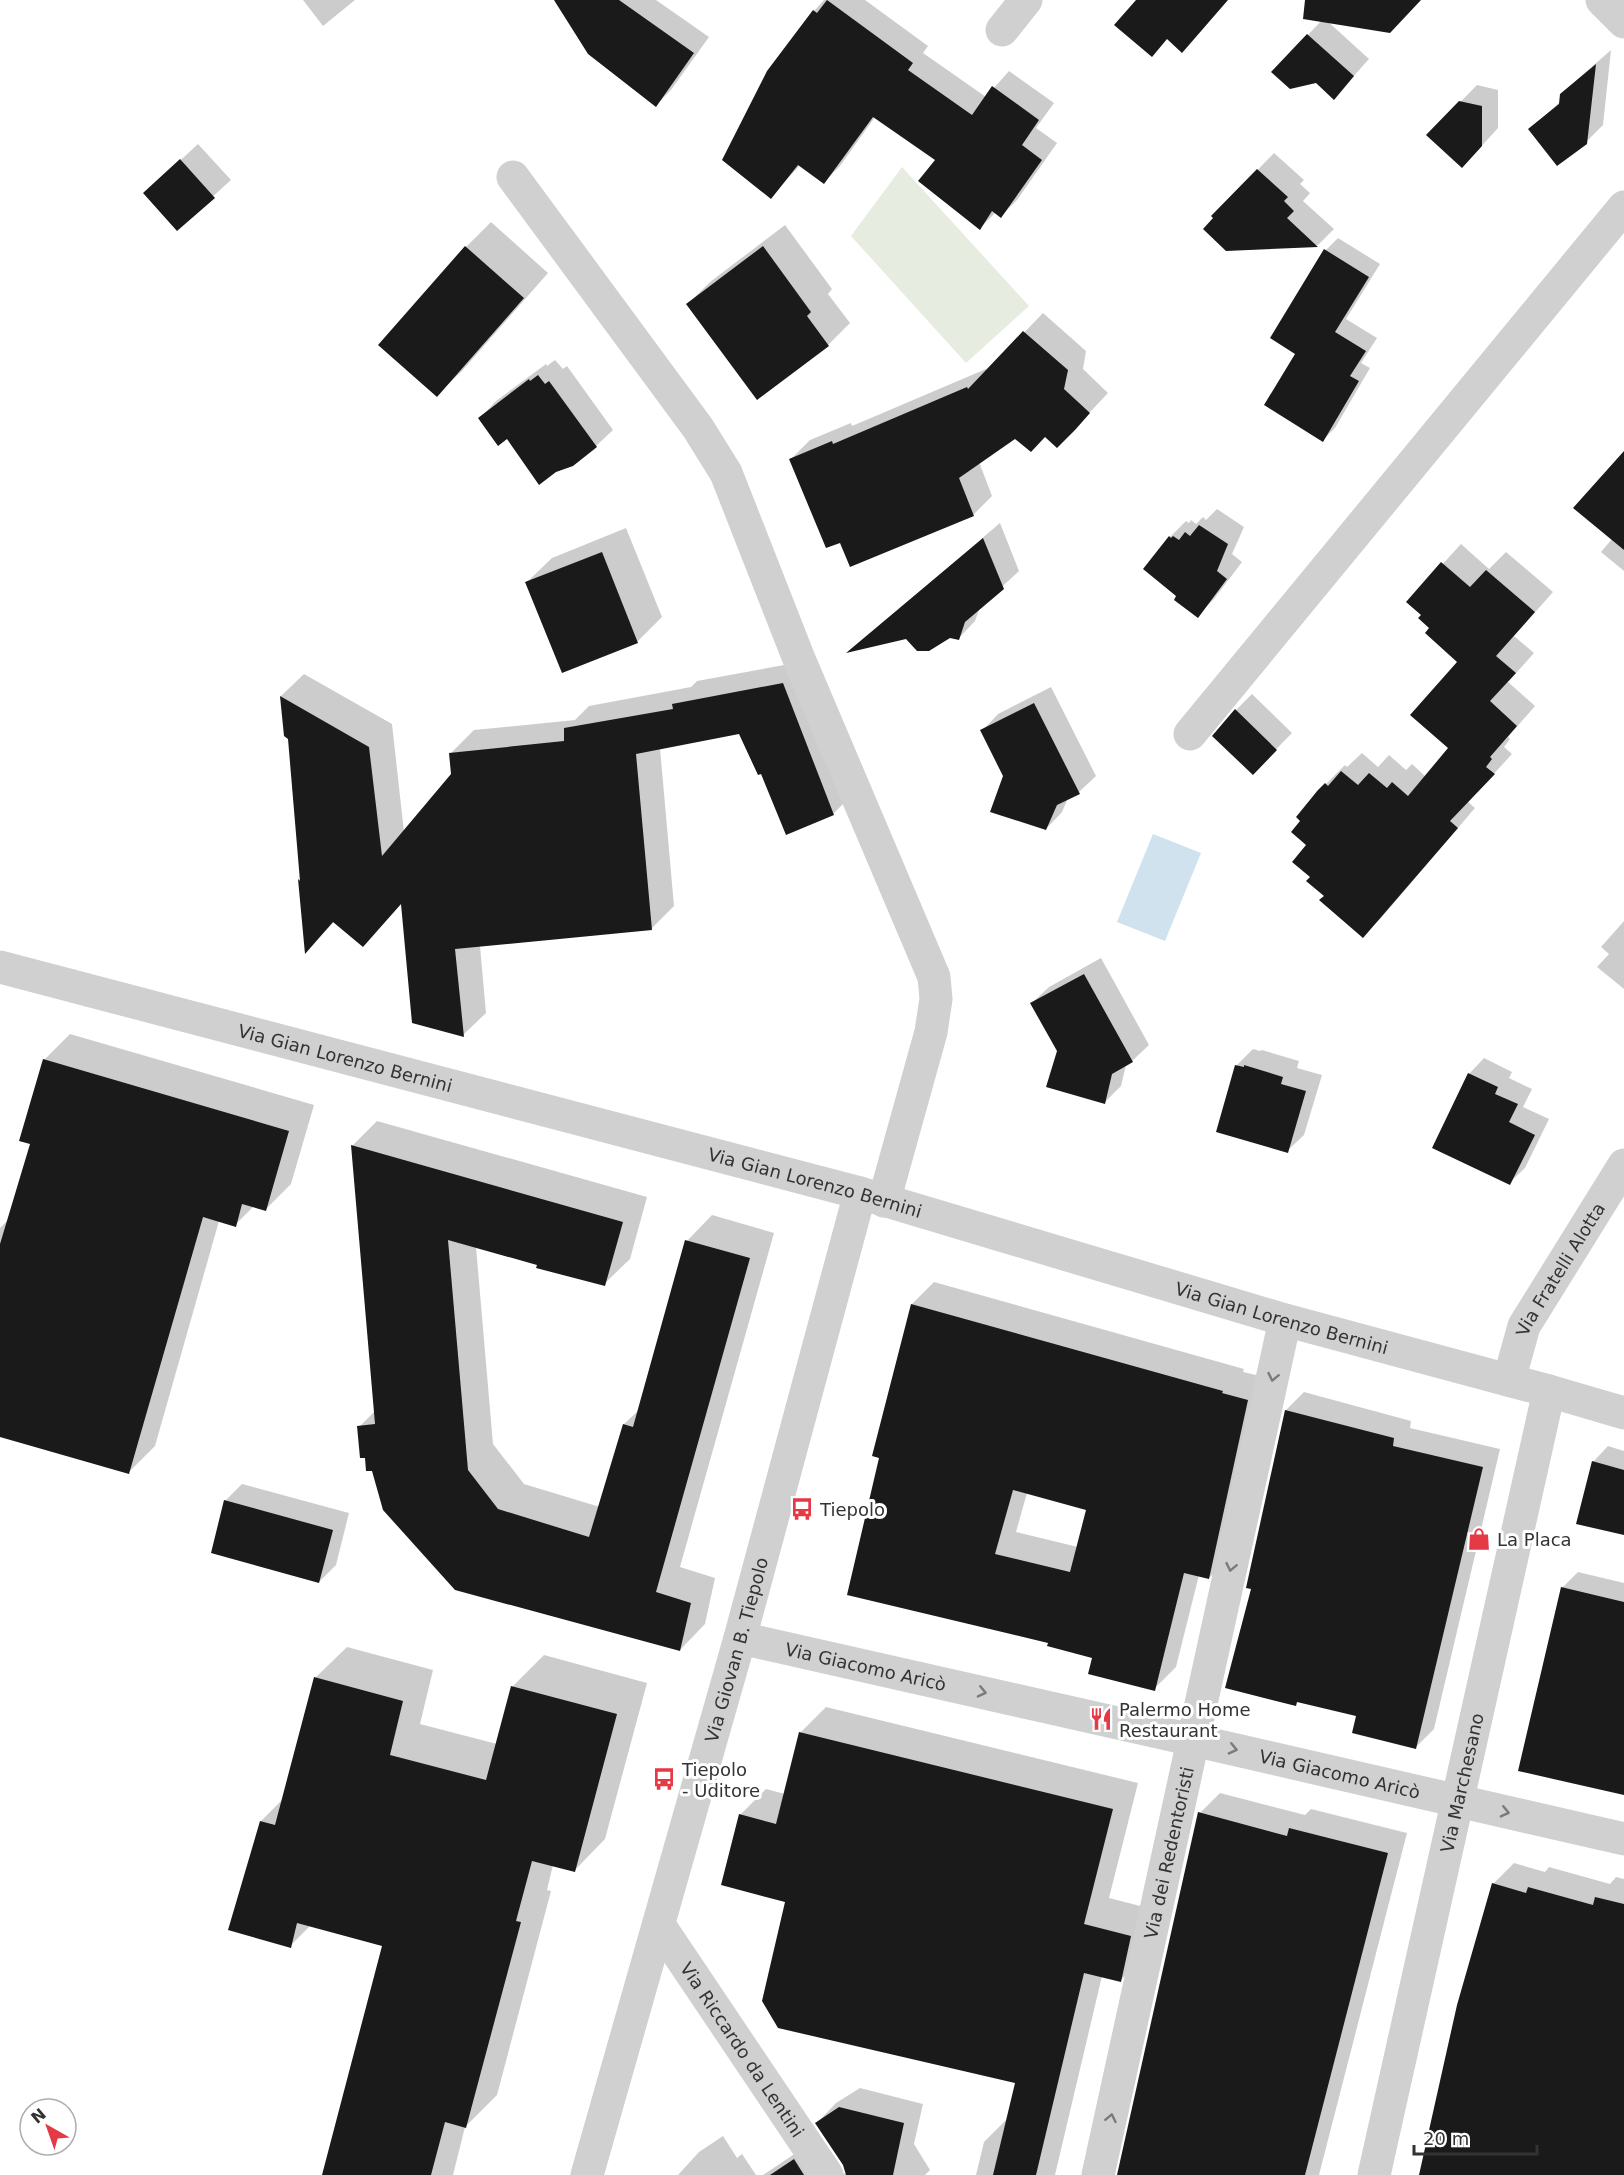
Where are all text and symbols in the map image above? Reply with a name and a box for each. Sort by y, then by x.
street label: Via Gian Lorenzo Bernini [236,1020,455,1096]
street label: Via Gian Lorenzo Bernini [706,1143,924,1221]
street label: Via Fratelli Alotta [1511,1198,1609,1338]
street label: Via Gian Lorenzo Bernini [1173,1277,1391,1358]
one-way arrow [1267,1371,1280,1381]
bus stop icon: Tiepolo [789,1496,815,1522]
place label: Tiepolo [819,1499,885,1520]
shop icon: La Placa [1466,1526,1492,1552]
place label: La Placa [1497,1529,1572,1550]
street label: Via Giovan B. Tiepolo [700,1555,772,1745]
one-way arrow [1225,1562,1238,1572]
street label: Via Giacomo Aricò [783,1638,948,1695]
one-way arrow [976,1685,986,1698]
place label: Palermo Home Restaurant [1119,1699,1251,1741]
restaurant icon: Palermo Home Restaurant [1088,1706,1114,1732]
street label: Via Marchesano [1436,1711,1487,1855]
one-way arrow [1228,1742,1238,1755]
street label: Via Giacomo Aricò [1257,1745,1422,1802]
place label: Tiepolo - Uditore [681,1759,760,1801]
street label: Via dei Redentoristi [1139,1765,1198,1941]
bus stop icon: Tiepolo - Uditore [651,1766,677,1792]
one-way arrow [1500,1805,1510,1818]
street label: Via Riccardo da Lentini [676,1958,809,2141]
north arrow [18,2097,78,2157]
text: N [27,2104,50,2127]
one-way arrow [1103,2113,1116,2123]
scale bar [1414,2118,1537,2156]
text: 20 m [1423,2128,1469,2149]

